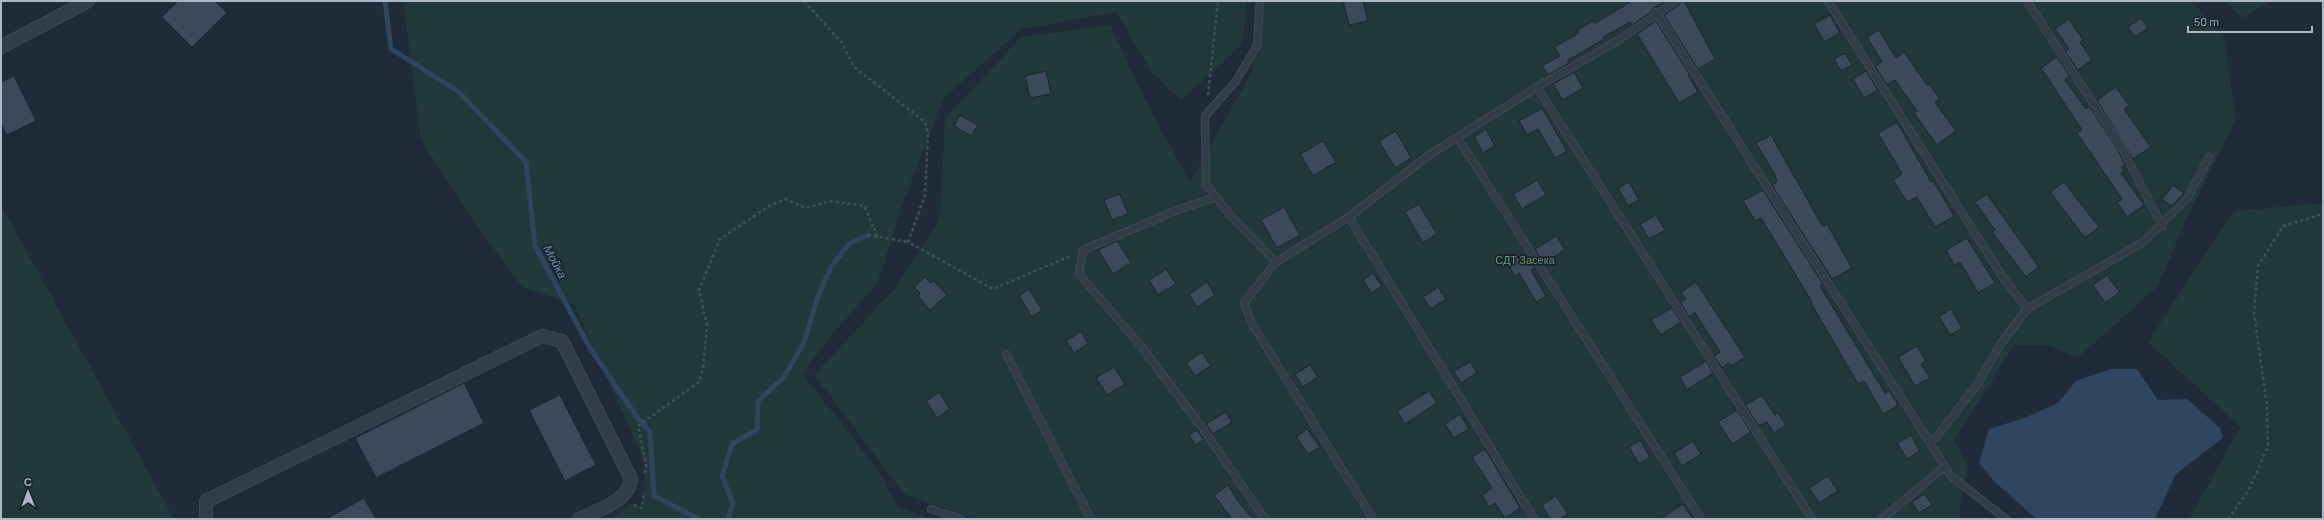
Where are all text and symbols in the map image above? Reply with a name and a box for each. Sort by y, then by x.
scale bar [2188,8,2312,34]
text: 50 m [2194,14,2219,28]
water label: Мойка [541,242,571,281]
park label: СДТ Засека [1495,253,1556,266]
north arrow [8,472,48,512]
text: С [24,475,32,488]

